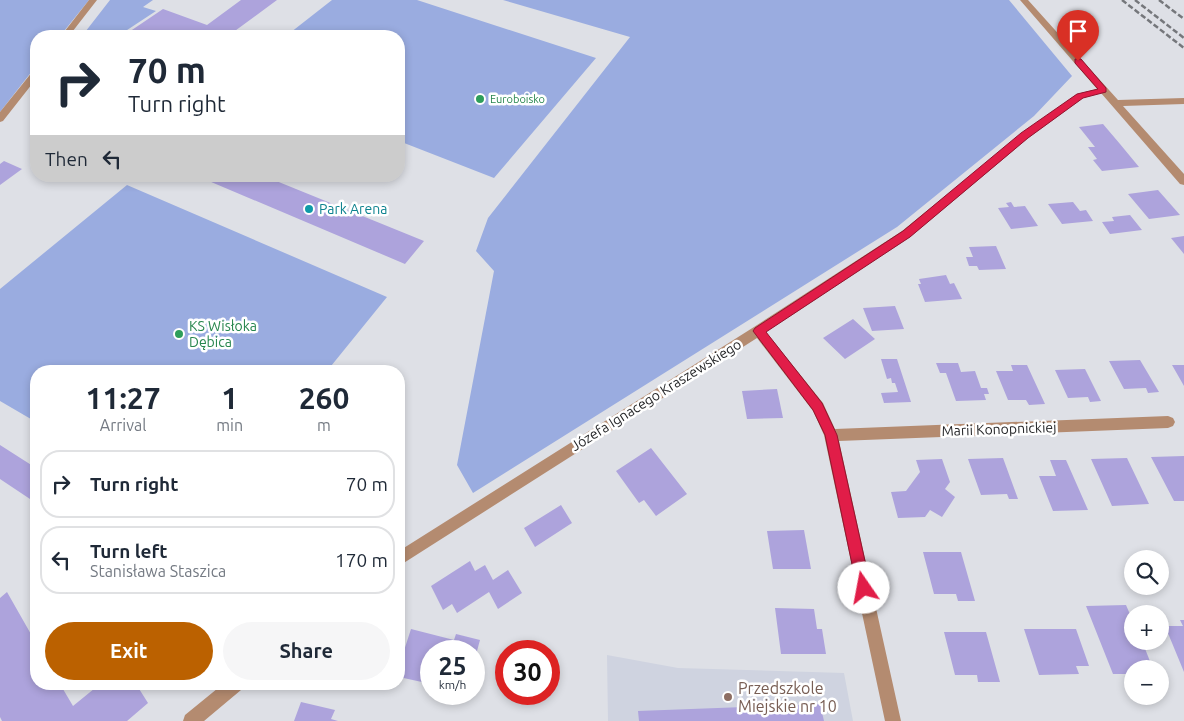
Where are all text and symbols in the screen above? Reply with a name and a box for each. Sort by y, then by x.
pin [1057,10,1099,61]
icon: arrive [1064,17,1092,45]
icon: right [45,50,110,115]
text: 70 m [128,50,206,90]
text: Turn right [128,91,226,116]
marker: Euroboisko [474,93,486,105]
place label: Euroboisko [490,93,545,105]
icon: left [98,145,126,173]
text: Then [45,148,88,170]
place label: Park Arena [319,201,387,217]
marker: Park Arena [303,203,315,215]
place label: KS Wisłoka Dębica [189,318,257,350]
marker: KS Wisłoka Dębica [173,328,185,340]
street label: Józefa Ignacego Kraszewskiego [568,336,744,454]
text: 11:27 [86,381,161,415]
text: 1 [221,381,238,415]
text: 260 [299,381,349,415]
text: Arrival [100,416,146,434]
text: min [216,416,243,434]
text: m [317,416,331,434]
street label: Marii Konopnickiej [941,419,1057,439]
icon: right [47,470,75,498]
text: Turn right [90,473,178,495]
text: 70 m [346,473,388,495]
text: Turn left [90,540,168,562]
icon: left [47,546,75,574]
text: 170 m [335,549,388,571]
map controls [1124,550,1169,705]
button: search [1124,550,1169,595]
position arrow [837,561,889,613]
text: Stanisława Staszica [90,562,226,580]
button: + [1124,605,1169,650]
button: Exit [45,622,213,680]
button: Share [223,622,390,680]
speed limit sign: 30 [495,640,560,705]
text: 25 [438,652,467,680]
button: − [1124,660,1169,705]
text: km/h [439,678,466,691]
place label: Przedszkole Miejskie nr 10 [738,679,837,715]
marker: Przedszkole Miejskie nr 10 [722,691,734,703]

